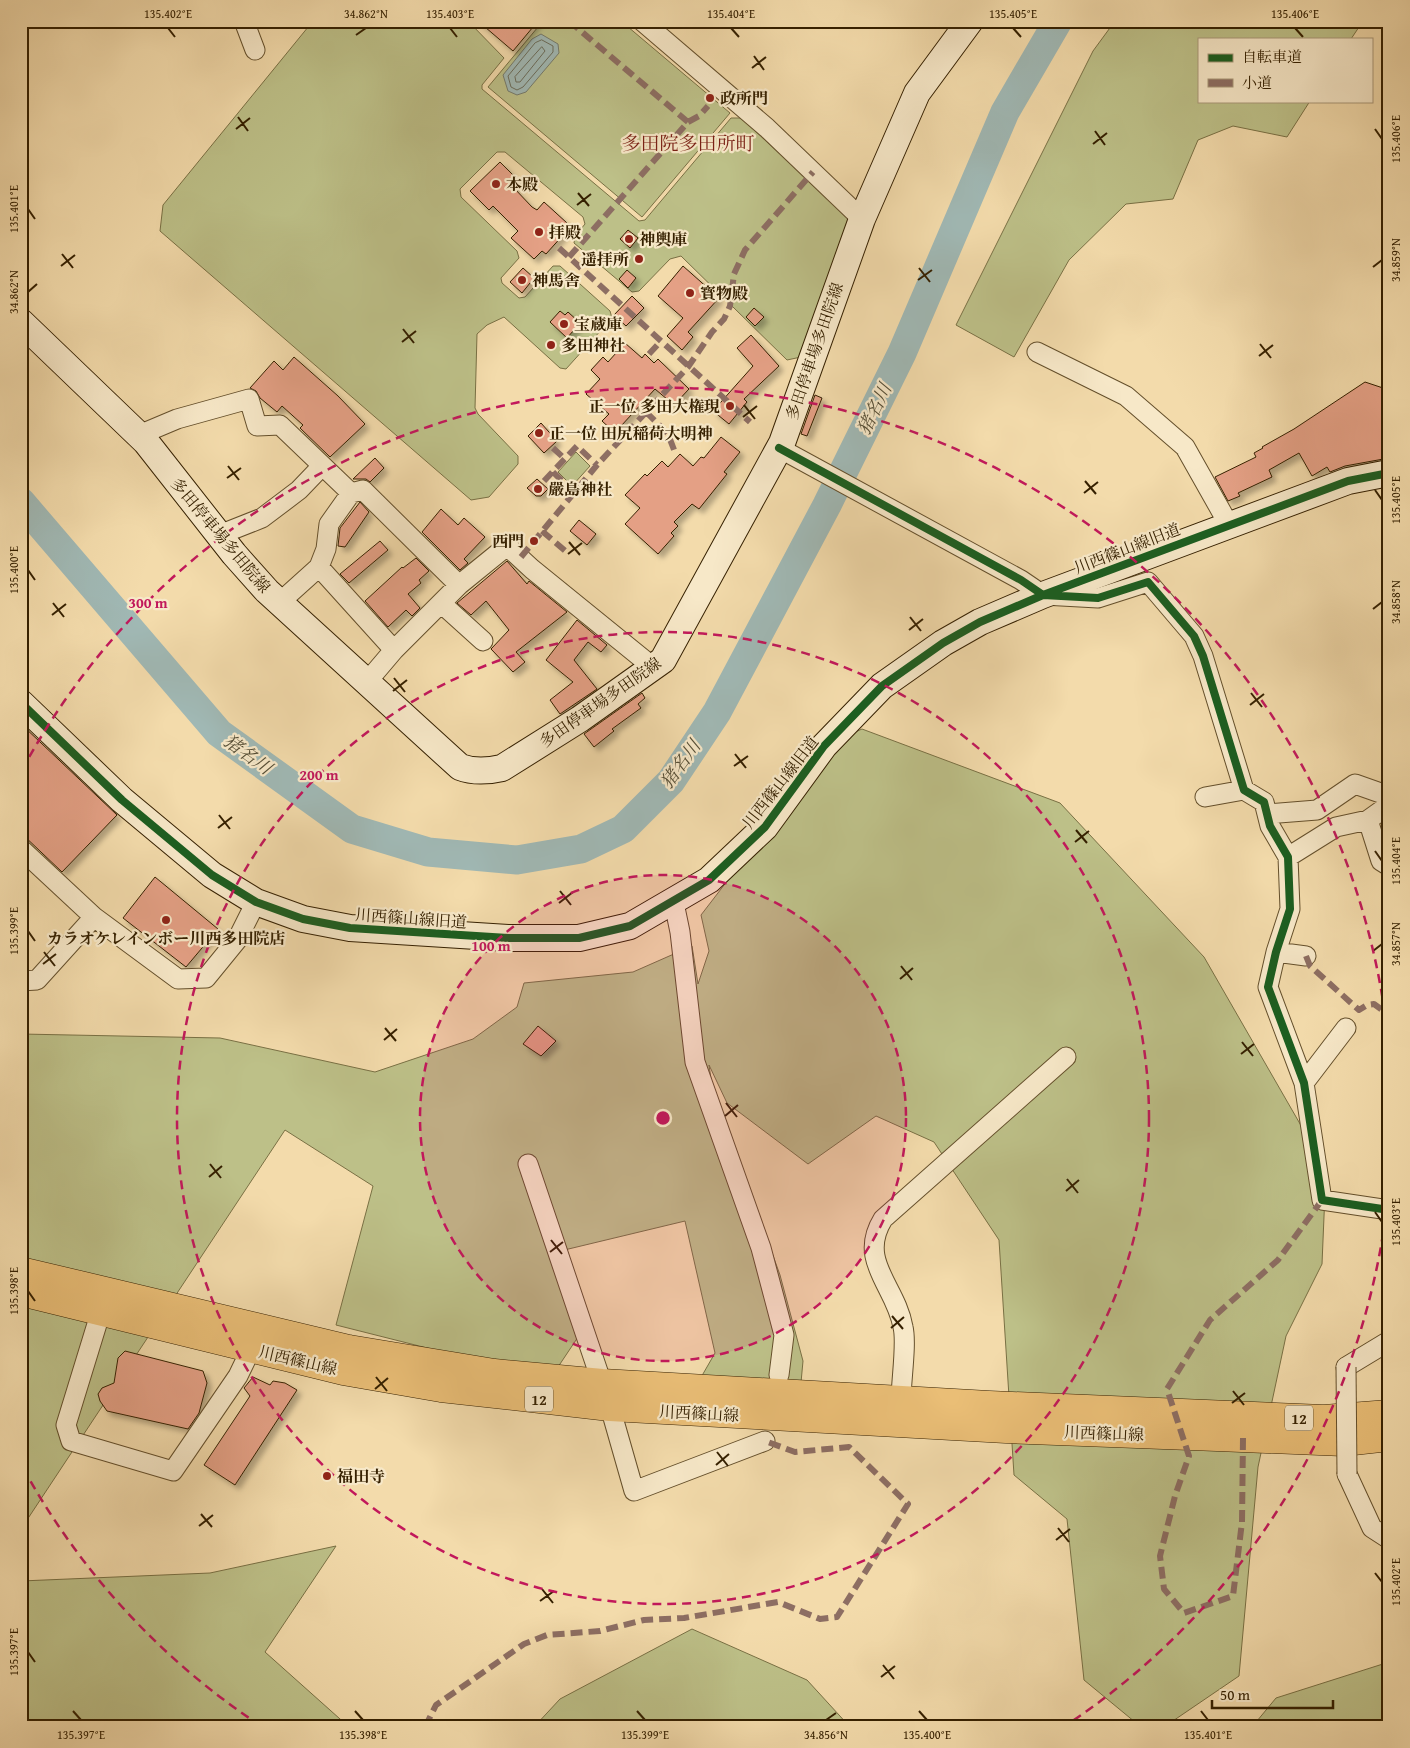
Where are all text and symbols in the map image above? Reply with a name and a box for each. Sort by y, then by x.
text: 135.402°E [144,5,192,22]
text: 34.862°N [344,5,388,22]
text: 135.403°E [426,5,474,22]
text: 135.404°E [707,5,755,22]
text: 135.405°E [989,5,1037,22]
text: 135.406°E [1271,5,1319,22]
legend [1198,38,1372,102]
text: 自転車道 [1242,46,1302,67]
text: 小道 [1242,72,1272,93]
place label: 政所門 [720,86,768,110]
marker: 政所門 [704,92,716,104]
text: 135.406°E [1387,115,1404,163]
district label: 多田院多田所町 [621,129,755,157]
place label: 本殿 [506,172,538,196]
marker: 本殿 [490,178,502,190]
text: 135.401°E [5,185,22,233]
place label: 拝殿 [549,220,581,244]
marker: 拝殿 [533,226,545,238]
place label: 神輿庫 [639,227,687,251]
marker: 神輿庫 [623,233,635,245]
text: 34.859°N [1387,238,1404,282]
place label: 遥拝所 [581,247,629,271]
marker: 遥拝所 [633,253,645,265]
place label: 神馬舎 [532,268,580,292]
text: 34.862°N [5,270,22,314]
marker: 神馬舎 [516,274,528,286]
street label: 多田停車場多田院線 [779,279,849,423]
place label: 寳物殿 [700,281,748,305]
marker: 寳物殿 [684,287,696,299]
place label: 宝蔵庫 [574,312,622,336]
marker: 宝蔵庫 [558,318,570,330]
place label: 多田神社 [561,333,625,357]
marker: 多田神社 [545,339,557,351]
water label: 猪名川 [850,377,899,439]
place label: 正一位 多田大権現 [588,394,720,418]
marker: 正一位 多田大権現 [724,400,736,412]
place label: 正一位 田尻稲荷大明神 [549,421,713,445]
marker: 正一位 田尻稲荷大明神 [533,427,545,439]
street label: 多田停車場多田院線 [166,472,276,598]
text: 135.405°E [1387,476,1404,524]
place label: 嚴島神社 [548,477,612,501]
marker: 嚴島神社 [532,483,544,495]
street label: 川西篠山線旧道 [1070,517,1184,579]
place label: 西門 [492,529,524,553]
marker: 西門 [528,535,540,547]
text: 135.400°E [5,546,22,594]
text: 34.858°N [1387,580,1404,624]
text: 300 m [128,592,168,613]
street label: 多田停車場多田院線 [534,651,666,753]
water label: 猪名川 [218,727,279,782]
street label: 川西篠山線旧道 [736,730,824,834]
water label: 猪名川 [653,733,708,794]
text: 200 m [299,764,339,785]
text: 135.404°E [1387,837,1404,885]
street label: 川西篠山線旧道 [354,902,468,934]
text: 135.399°E [5,907,22,955]
marker: カラオケレインボー川西多田院店 [160,914,172,926]
text: 34.857°N [1387,922,1404,966]
place label: カラオケレインボー川西多田院店 [47,926,285,950]
text: 100 m [471,935,511,956]
centre of rings [654,1109,672,1127]
text: 135.403°E [1387,1198,1404,1246]
text: 135.398°E [5,1267,22,1315]
street label: 川西篠山線 [256,1339,340,1381]
road number: 12 [525,1386,553,1412]
street label: 川西篠山線 [658,1399,740,1427]
road number: 12 [1285,1406,1313,1430]
street label: 川西篠山線 [1064,1420,1144,1446]
place label: 福田寺 [336,1464,385,1488]
marker: 福田寺 [321,1470,333,1482]
text: 135.402°E [1387,1558,1404,1606]
text: 135.397°E [5,1628,22,1676]
scale bar [1212,1678,1334,1710]
text: 50 m [1220,1684,1251,1705]
text: 135.397°E [57,1726,105,1743]
text: 135.398°E [339,1726,387,1743]
text: 135.399°E [621,1726,669,1743]
text: 34.856°N [804,1726,848,1743]
text: 135.400°E [903,1726,951,1743]
text: 135.401°E [1184,1726,1232,1743]

